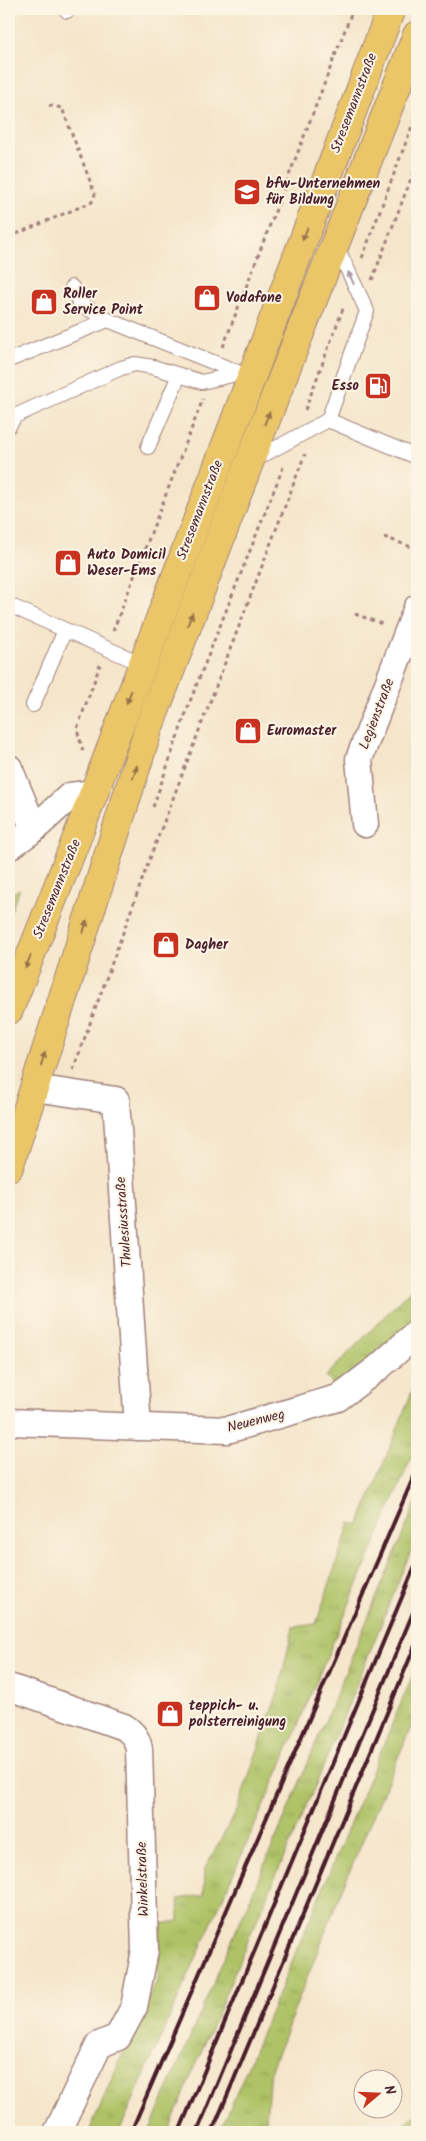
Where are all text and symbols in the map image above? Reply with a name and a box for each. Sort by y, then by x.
street label: Stresemannstraße [325,49,383,156]
place label: bfw-Unternehmen für Bildung [266,173,380,211]
school or university icon: bfw-Unternehmen für Bildung [232,177,262,207]
one-way arrow [301,227,309,242]
one-way arrow [347,271,355,285]
place label: Roller Service Point [63,283,144,321]
shop icon: Vodafone [192,283,222,313]
shop icon: Roller Service Point [29,287,59,317]
place label: Vodafone [226,287,282,309]
fuel station icon: Esso [363,371,393,401]
place label: Esso [332,375,360,397]
one-way arrow [263,411,271,426]
street label: Stresemannstraße [171,456,229,563]
place label: Auto Domicil Weser-Ems [87,544,166,582]
shop icon: Auto Domicil Weser-Ems [53,548,83,578]
one-way arrow [186,611,194,626]
street label: Legienstraße [353,675,401,753]
one-way arrow [125,690,133,705]
shop icon: Euromaster [233,716,263,746]
place label: Euromaster [267,720,337,742]
one-way arrow [131,764,139,779]
street label: Stresemannstraße [27,835,87,942]
one-way arrow [82,919,90,934]
shop icon: Dagher [151,930,181,960]
place label: Dagher [185,934,229,956]
one-way arrow [24,955,32,970]
one-way arrow [40,1052,48,1067]
street label: Thulesiusstraße [110,1175,138,1268]
street label: Neuenweg [225,1403,287,1439]
place label: teppich- u. polsterreinigung [188,1695,287,1733]
shop icon: teppich- u. polsterreinigung [155,1699,185,1729]
street label: Winkelstraße [131,1840,155,1917]
north arrow [354,2068,404,2118]
text: N [378,2082,401,2098]

